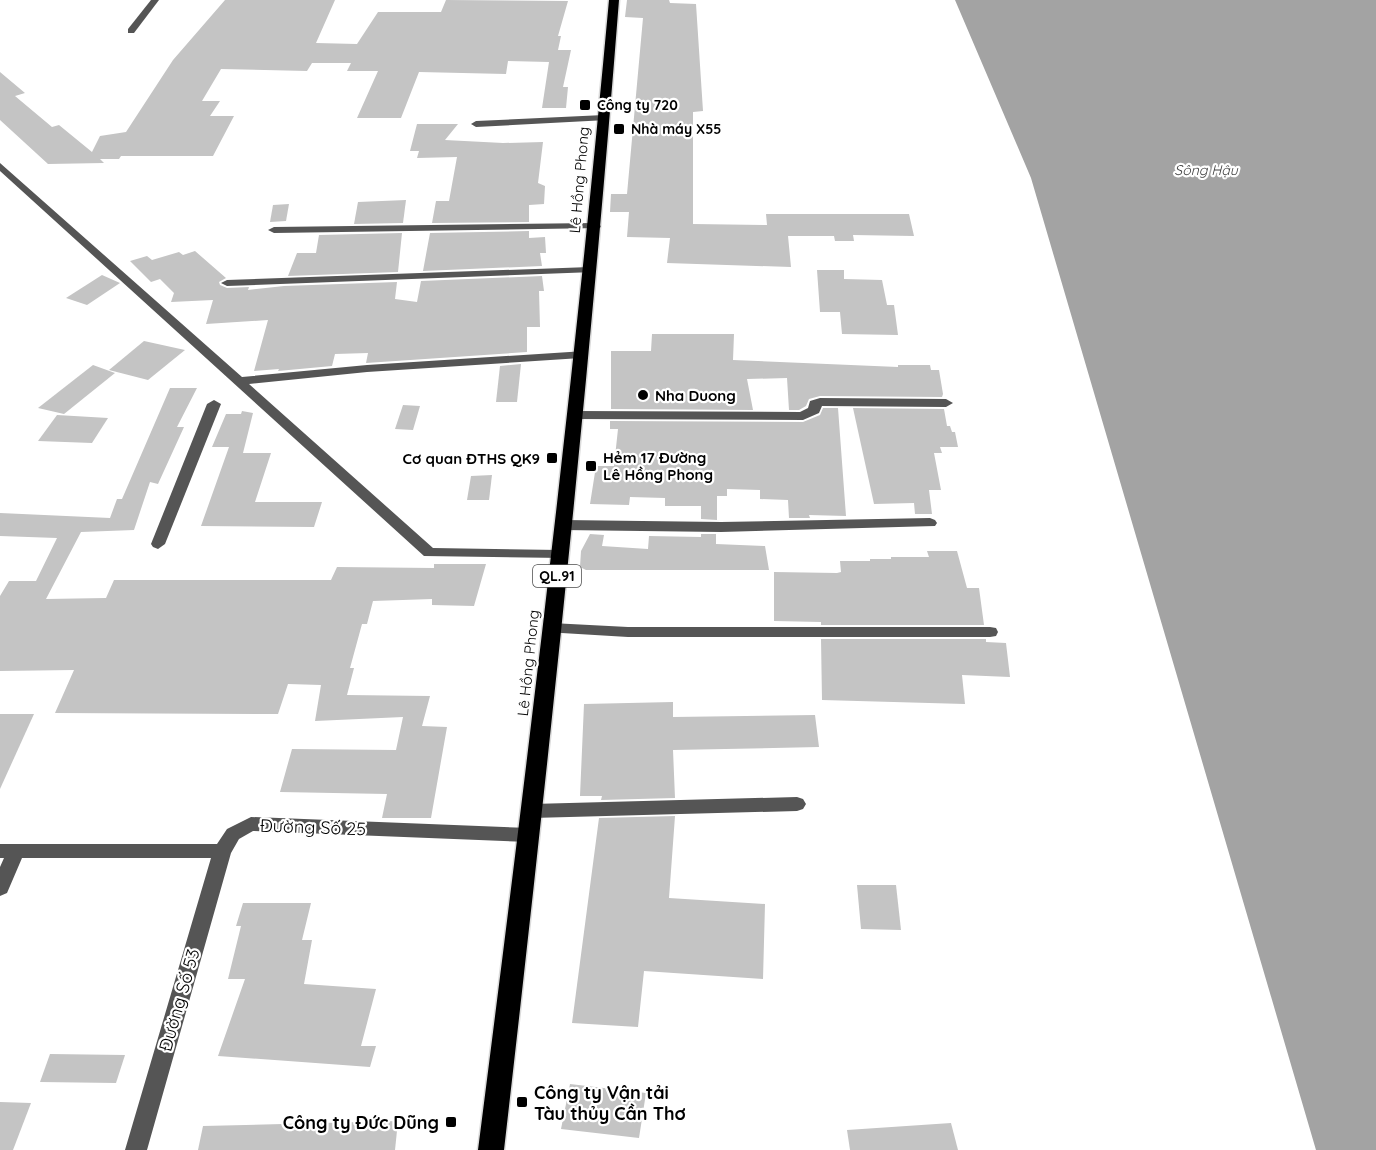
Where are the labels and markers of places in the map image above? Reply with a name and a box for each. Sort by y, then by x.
place label: Công ty 720 [597,96,678,114]
marker: Công ty 720 [578,98,592,112]
place label: Nhà máy X55 [631,120,721,138]
marker: Nhà máy X55 [612,122,626,136]
place label: Nha Duong [655,386,736,405]
marker: Nha Duong [636,388,650,402]
place label: Hẻm 17 Đường Lê Hồng Phong [603,448,713,484]
place label: Cơ quan ĐTHS QK9 [403,449,540,468]
marker: Cơ quan ĐTHS QK9 [545,451,559,465]
marker: Hẻm 17 Đường Lê Hồng Phong [584,459,598,473]
place label: Công ty Vận tải Tàu thủy Cần Thơ [534,1081,686,1125]
marker: Công ty Vận tải Tàu thủy Cần Thơ [515,1095,529,1109]
place label: Công ty Đức Dũng [283,1111,439,1134]
marker: Công ty Đức Dũng [444,1115,458,1129]

